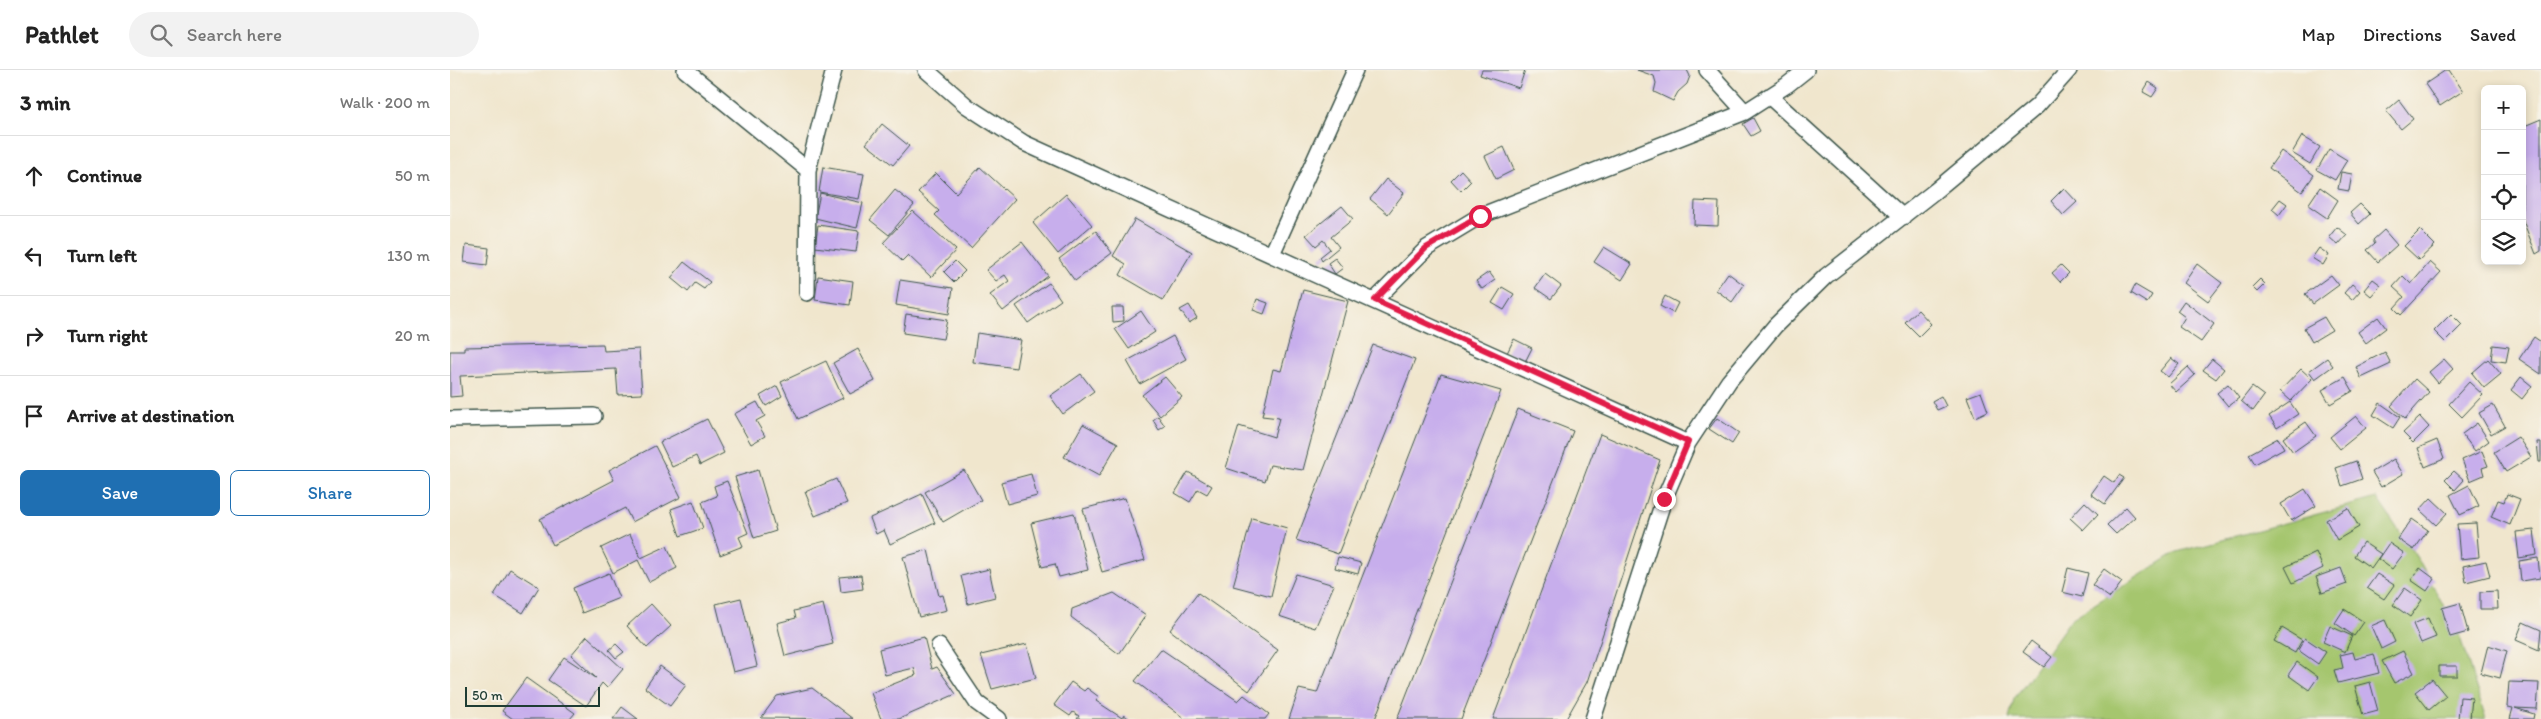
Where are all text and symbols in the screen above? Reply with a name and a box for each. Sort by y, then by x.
search box [129,12,479,57]
text: Pathlet [25,20,99,49]
icon: search [147,21,175,49]
text: Search here [187,23,282,46]
text: Map [2302,24,2335,46]
text: Directions [2363,24,2442,46]
text: Saved [2470,24,2516,46]
map controls [2481,85,2526,265]
button: + [2481,85,2526,130]
text: 3 min [20,90,70,115]
text: Walk · 200 m [340,93,430,112]
button: − [2481,130,2526,175]
icon: ahead [20,162,48,190]
text: Continue [67,164,142,187]
text: 50 m [395,166,430,185]
button: locate [2481,175,2526,220]
route start [1469,205,1492,228]
button: layers [2481,220,2526,265]
icon: left [20,242,48,270]
text: Turn left [67,244,137,267]
text: 130 m [387,246,430,265]
icon: right [20,322,48,350]
text: Turn right [67,324,148,347]
text: 20 m [395,326,430,345]
icon: arrive [20,402,48,430]
text: Arrive at destination [67,404,234,427]
button: Save [20,470,220,516]
button: Share [230,470,430,516]
route end [1653,488,1676,511]
scale bar [465,684,600,707]
text: 50 m [472,687,503,704]

